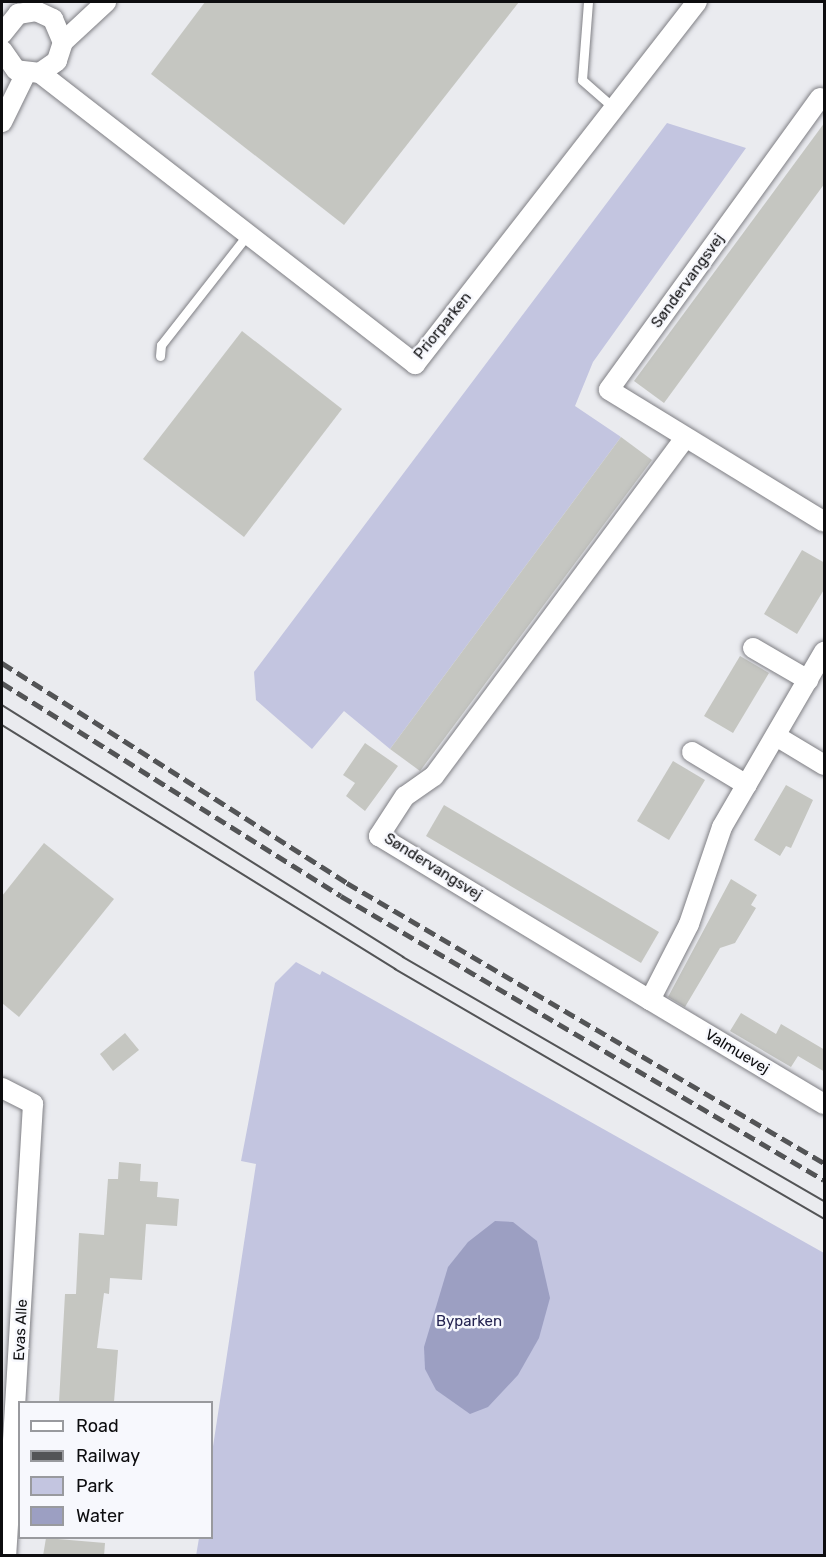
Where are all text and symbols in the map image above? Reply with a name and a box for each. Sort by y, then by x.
street label: Søndervangsvej [648,230,728,332]
street label: Priorparken [411,289,475,363]
street label: Søndervangsvej [381,830,485,904]
street label: Valmuevej [702,1026,772,1078]
street label: Evas Alle [10,1298,32,1362]
park label: Byparken [436,1313,502,1331]
legend [18,1401,213,1539]
text: Road [76,1415,119,1437]
text: Railway [76,1445,140,1467]
text: Park [76,1475,113,1497]
text: Water [76,1505,124,1527]

